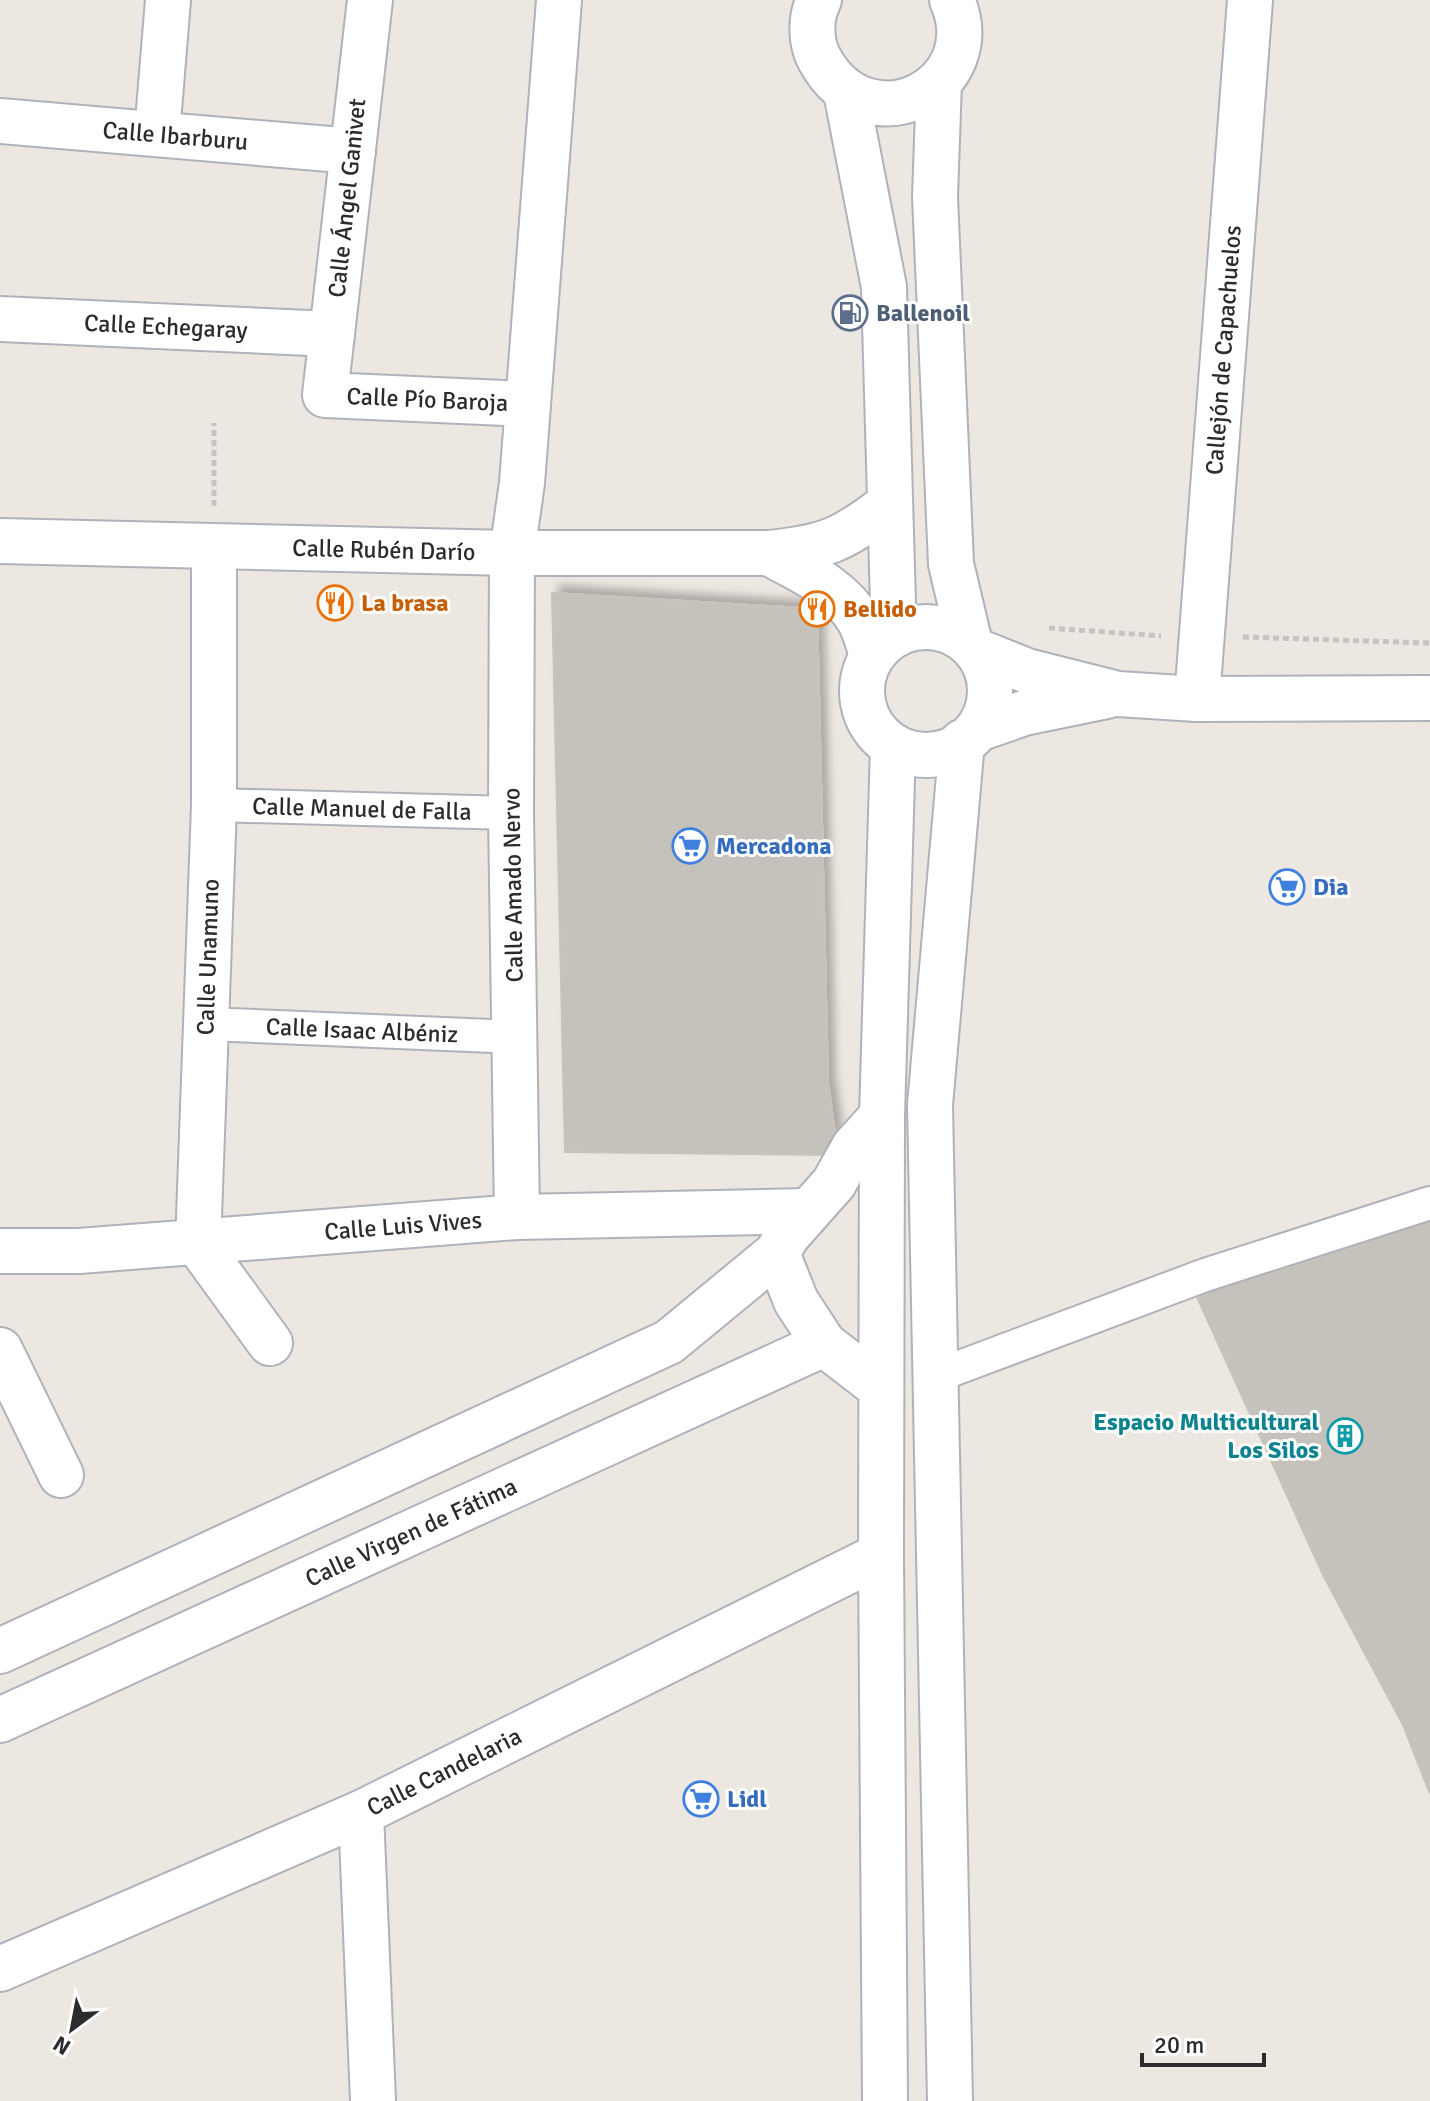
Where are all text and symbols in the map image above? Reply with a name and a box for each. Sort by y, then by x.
street label: Calle Ángel Ganivet [322,97,372,299]
street label: Calle Ibarburu [101,115,249,157]
street label: Callejón de Capachuelos [1199,224,1248,476]
fuel station icon: Ballenoil [831,294,869,332]
place label: Ballenoil [876,298,970,328]
street label: Calle Echegaray [83,308,248,345]
street label: Calle Pío Baroja [346,381,509,418]
street label: Calle Rubén Darío [292,533,476,567]
restaurant icon: La brasa [316,584,354,622]
place label: La brasa [361,588,449,618]
restaurant icon: Bellido [798,590,836,628]
place label: Bellido [843,594,917,624]
street label: Calle Amado Nervo [496,787,530,983]
street label: Calle Manuel de Falla [252,791,472,827]
supermarket icon: Mercadona [671,827,709,865]
place label: Mercadona [716,831,832,861]
supermarket icon: Dia [1268,868,1306,906]
place label: Dia [1313,872,1348,902]
street label: Calle Unamuno [190,878,226,1036]
street label: Calle Isaac Albéniz [265,1012,459,1050]
street label: Calle Luis Vives [323,1205,483,1247]
place label: Espacio Multicultural Los Silos [1093,1407,1319,1465]
building icon: Espacio Multicultural Los Silos [1326,1417,1364,1455]
street label: Calle Virgen de Fátima [301,1471,522,1594]
street label: Calle Candelaria [362,1721,526,1823]
supermarket icon: Lidl [682,1780,720,1818]
place label: Lidl [727,1784,767,1814]
north arrow [32,1989,112,2069]
scale bar [1142,2017,1264,2067]
text: N [48,2030,75,2061]
text: 20 m [1154,2030,1204,2060]

